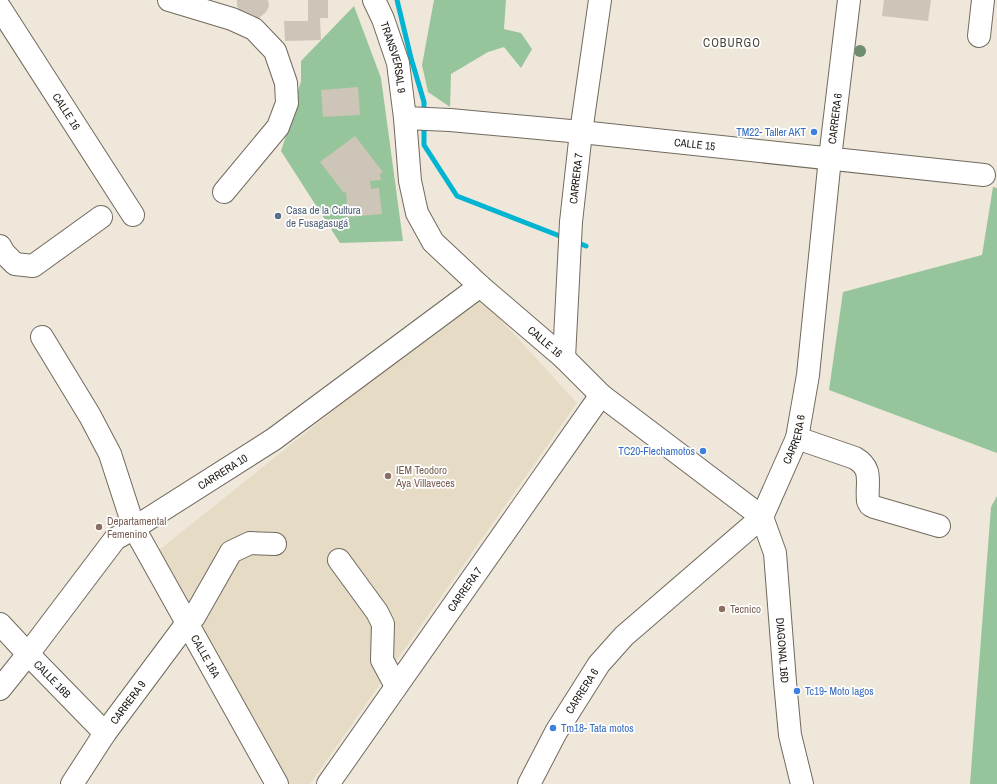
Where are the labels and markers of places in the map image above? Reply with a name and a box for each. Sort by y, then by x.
place label: TM22- Taller AKT [736,125,806,139]
marker: TM22- Taller AKT [809,127,819,137]
place label: Casa de la Cultura de Fusagasugá [286,203,361,230]
marker: Casa de la Cultura de Fusagasugá [273,211,283,221]
place label: TC20-Flechamotos [618,444,695,458]
marker: TC20-Flechamotos [698,446,708,456]
place label: IEM Teodoro Aya Villaveces [395,463,455,490]
marker: IEM Teodoro Aya Villaveces [383,471,393,481]
place label: Departamental Femenino [107,514,166,541]
marker: Departamental Femenino [94,522,104,532]
place label: Tecnico [730,602,761,616]
marker: Tecnico [717,604,727,614]
place label: Tc19- Moto lagos [805,684,874,698]
marker: Tc19- Moto lagos [792,686,802,696]
place label: Tm18- Tata motos [561,721,634,735]
marker: Tm18- Tata motos [548,723,558,733]

